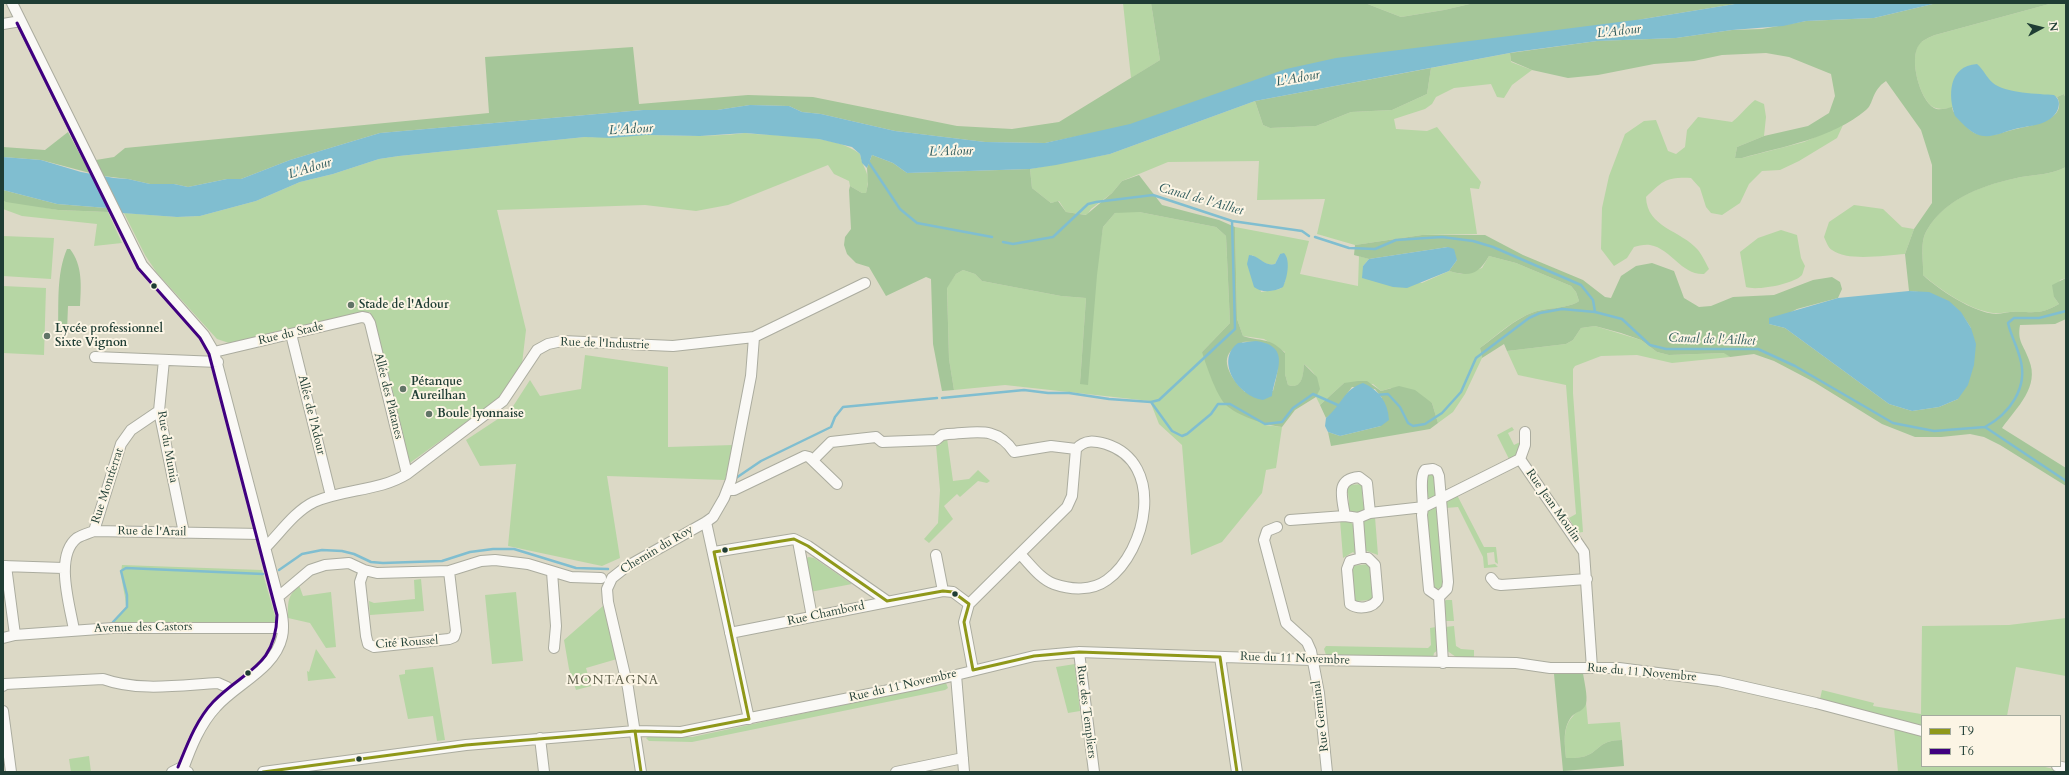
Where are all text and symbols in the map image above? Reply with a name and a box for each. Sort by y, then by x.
north arrow [2021,8,2061,48]
text: N [2045,21,2061,32]
water label: L'Adour [1596,22,1642,42]
water label: L'Adour [1275,67,1321,91]
water label: L'Adour [609,121,653,139]
water label: L'Adour [929,144,973,160]
water label: L'Adour [287,155,333,183]
water label: Canal de l'Ailhet [1157,180,1245,220]
unlabelled marker [149,281,159,291]
place label: Stade de l'Adour [359,298,449,312]
marker: Stade de l'Adour [346,300,356,310]
street label: Rue du Stade [257,319,325,349]
place label: Lycée professionnel Sixte Vignon [55,322,163,350]
marker: Lycée professionnel Sixte Vignon [42,331,52,341]
water label: Canal de l'Ailhet [1668,331,1756,349]
street label: Rue de l'Industrie [560,335,650,353]
street label: Allée des Platanes [370,351,406,441]
street label: Allée de l'Adour [294,373,328,457]
place label: Pétanque Aureilhan [411,375,466,403]
marker: Pétanque Aureilhan [398,384,408,394]
place label: Boule lyonnaise [437,407,524,421]
marker: Boule lyonnaise [424,409,434,419]
street label: Rue du Munia [154,410,180,484]
street label: Rue Montferrat [89,446,127,526]
street label: Rue Jean Moulin [1522,467,1584,545]
street label: Chemin du Roy [618,523,696,577]
street label: Rue de l'Arail [117,524,187,540]
unlabelled marker [720,545,730,555]
unlabelled marker [950,589,960,599]
street label: Rue Chambord [786,599,866,629]
street label: Avenue des Castors [94,620,192,636]
street label: Cité Roussel [375,634,439,652]
street label: Rue du 11 Novembre [1240,650,1350,668]
street label: Rue du 11 Novembre [1587,661,1697,685]
street label: Rue des Templiers [1073,665,1099,759]
street label: Rue du 11 Novembre [848,667,958,705]
unlabelled marker [243,668,253,678]
district label: MONTAGNA [567,673,659,689]
street label: Rue Germinal [1309,680,1333,752]
legend [1921,715,2061,767]
text: T9 [1959,723,1974,739]
text: T6 [1959,743,1974,759]
unlabelled marker [354,754,364,764]

